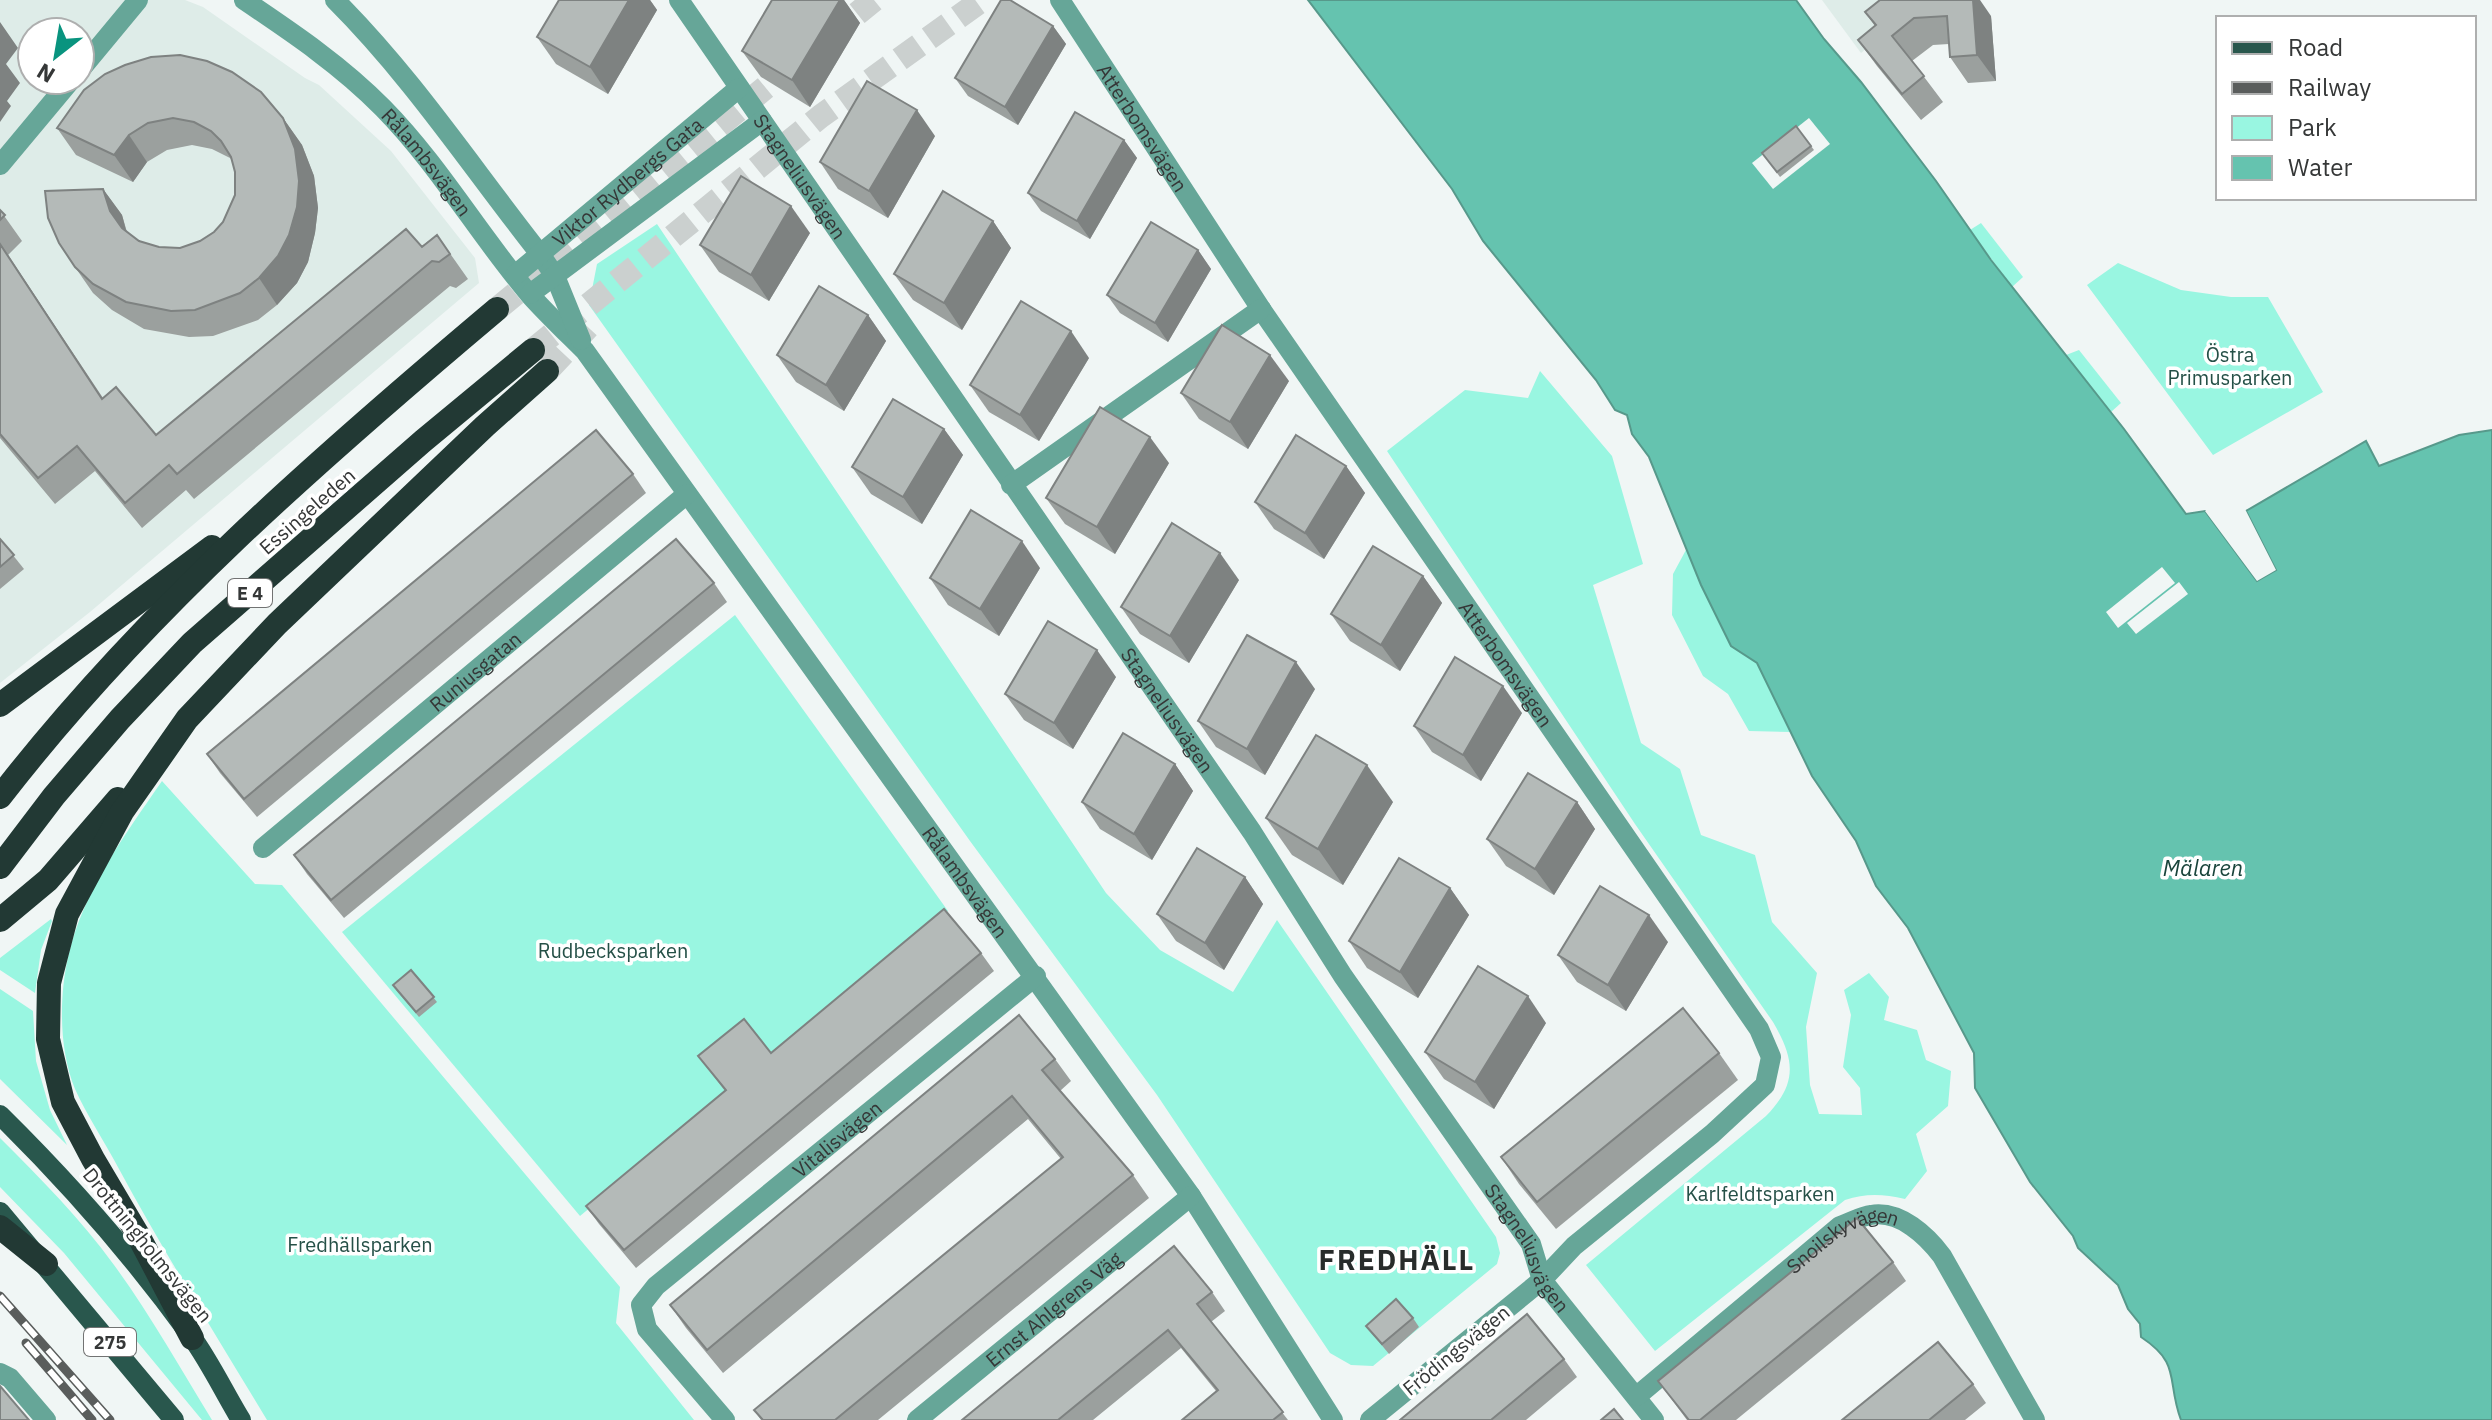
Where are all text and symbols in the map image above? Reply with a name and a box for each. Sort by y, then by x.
north arrow [16,16,96,96]
legend [2216,16,2476,200]
text: Road [2288,31,2343,63]
text: N [31,57,60,90]
street label: Atterbomsvägen [1091,58,1194,197]
text: Railway [2288,71,2371,103]
street label: Rålambsvägen [376,102,479,221]
street label: Stagneliusvägen [748,108,853,244]
street label: Viktor Rydbergs Gata [546,110,708,252]
text: Park [2288,111,2337,143]
text: Water [2288,151,2352,183]
park label: Östra Primusparken [2168,341,2292,391]
street label: Essingeleden [253,462,361,560]
road number: E 4 [228,579,272,607]
street label: Atterbomsvägen [1453,595,1560,732]
street label: Runiusgatan [423,625,526,717]
street label: Stagneliusvägen [1115,642,1221,778]
street label: Rålambsvägen [916,821,1015,943]
water label: Mälaren [2163,853,2243,882]
park label: Rudbecksparken [538,937,688,964]
street label: Vitalisvägen [786,1094,887,1183]
street label: Drottningholmsvägen [77,1162,219,1328]
street label: Stagneliusvägen [1479,1178,1576,1318]
park label: Karlfeldtsparken [1685,1180,1835,1207]
street label: Snoilskyvägen [1780,1201,1903,1279]
park label: Fredhällsparken [287,1231,433,1258]
district label: FREDHÄLL [1319,1241,1475,1278]
street label: Ernst Ahlgrens Väg [979,1244,1128,1373]
street label: Frödingsvägen [1397,1298,1515,1402]
road number: 275 [84,1328,136,1356]

